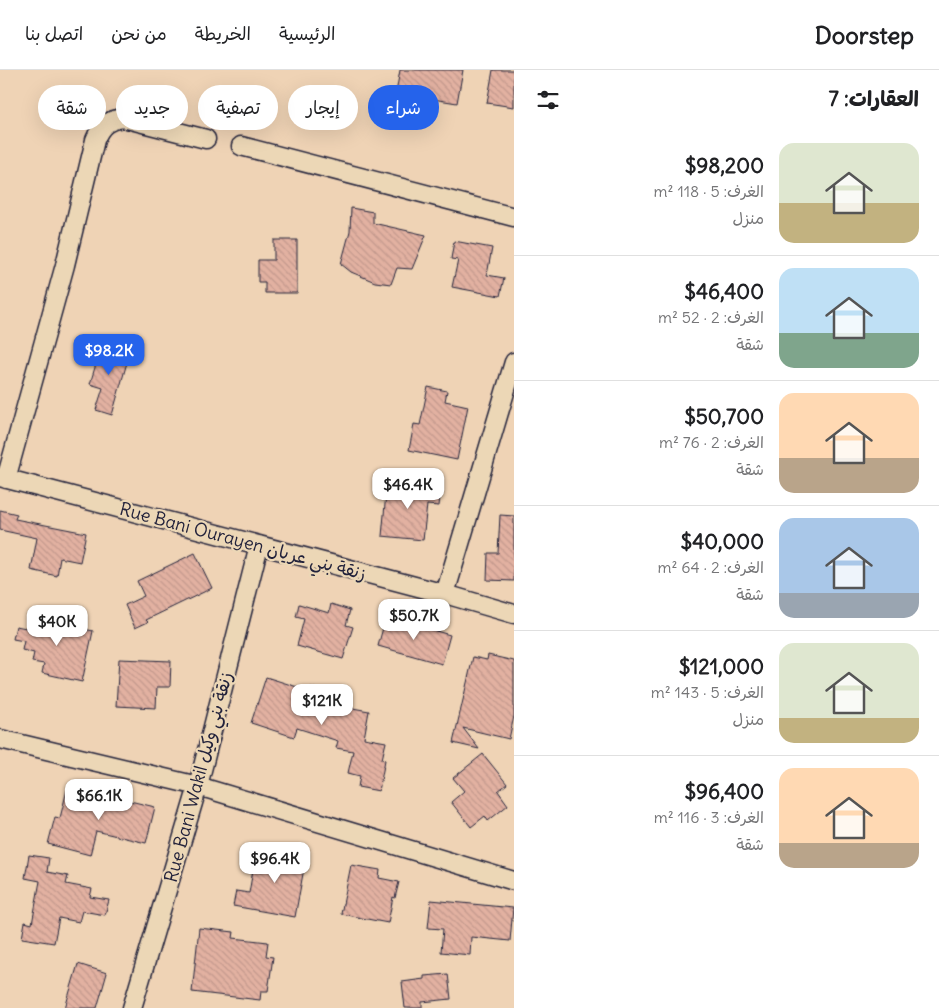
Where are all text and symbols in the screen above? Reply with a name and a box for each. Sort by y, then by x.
text: Doorstep [815,20,914,50]
text: اتصل بنا [25,22,83,45]
text: من نحن [111,22,167,45]
text: الخريطة [195,22,251,45]
text: الرئيسية [279,22,336,45]
chip: شقة [38,85,106,130]
chip: جديد [116,85,188,130]
chip: تصفية [198,85,278,130]
chip: إيجار [288,85,358,130]
chip: شراء [368,85,439,130]
text: العقارات: 7 [829,85,919,112]
icon: filters [534,86,562,114]
text: $98,200 [685,152,764,179]
icon: home [819,163,879,223]
text: الغرف: 5 · 118 m² [654,181,764,201]
text: منزل [732,208,764,228]
text: $46,400 [684,278,764,305]
icon: home [819,288,879,348]
text: الغرف: 2 · 52 m² [658,307,764,327]
pin: $98.2K [68,334,150,376]
text: شقة [736,334,764,354]
text: $98.2K [84,340,134,360]
text: $50,700 [684,403,764,430]
icon: home [819,413,879,473]
text: الغرف: 2 · 76 m² [659,432,764,452]
text: شقة [736,459,764,479]
pin: $46.4K [367,468,449,510]
text: $46.4K [383,474,433,494]
street label: Rue Bani Ourayen زنقة بني عريان [116,497,369,590]
text: $40,000 [681,528,764,555]
icon: home [819,538,879,598]
text: الغرف: 2 · 64 m² [657,557,764,577]
text: شقة [736,584,764,604]
pin: $50.7K [373,598,455,641]
pin: $40K [27,604,87,647]
text: $50.7K [389,605,439,625]
text: $40K [38,611,76,631]
text: $121,000 [679,653,764,680]
icon: home [819,663,879,723]
street label: Rue Bani Wakil زنقة بني وكيل [159,669,242,886]
text: الغرف: 5 · 143 m² [651,682,764,702]
pin: $121K [287,684,357,726]
text: $121K [302,690,342,710]
text: منزل [732,709,764,729]
pin: $66.1K [58,778,140,821]
text: $96,400 [684,778,764,805]
text: $66.1K [76,785,122,805]
icon: home [819,788,879,848]
text: الغرف: 3 · 116 m² [654,807,764,827]
text: شقة [736,834,764,854]
pin: $96.4K [234,842,316,884]
text: $96.4K [250,848,300,868]

